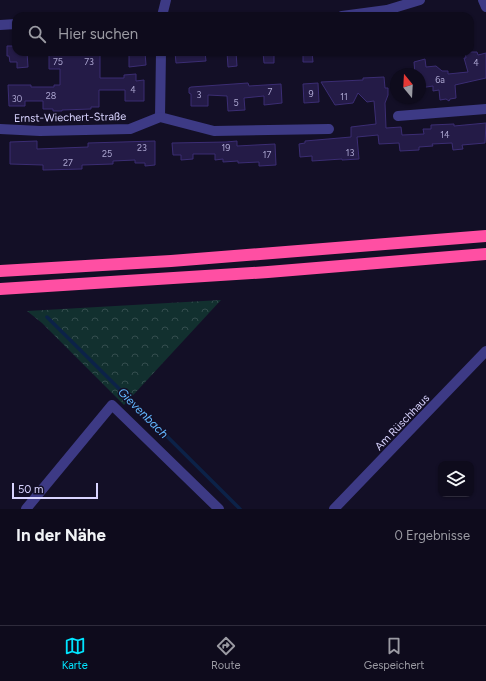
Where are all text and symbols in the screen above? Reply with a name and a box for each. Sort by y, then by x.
search box [12,12,474,56]
icon: search [26,23,48,45]
text: Hier suchen [58,25,138,43]
house number: 75 [53,56,63,67]
house number: 73 [84,56,94,67]
house number: 4 [473,57,479,68]
north arrow [390,68,426,104]
house number: 6a [435,74,445,85]
house number: 4 [130,84,136,95]
house number: 7 [268,86,273,97]
house number: 9 [308,88,314,99]
house number: 3 [197,89,202,100]
house number: 28 [46,90,57,101]
house number: 11 [340,91,348,102]
house number: 30 [12,93,23,104]
house number: 5 [233,97,239,108]
street label: Ernst-Wiechert-Straße [14,110,126,125]
house number: 14 [440,129,450,140]
house number: 23 [137,142,147,153]
house number: 19 [222,142,230,153]
house number: 13 [346,147,354,158]
house number: 25 [102,148,112,159]
house number: 17 [263,149,271,160]
house number: 27 [63,157,73,168]
water label: Gievenbach [115,385,171,441]
street label: Am Rüschhaus [372,392,432,453]
map controls [438,461,474,497]
button: layers [438,461,474,497]
scale bar [12,481,98,500]
text: 50 m [18,483,43,496]
text: In der Nähe [16,525,106,545]
text: 0 Ergebnisse [395,528,470,543]
tab: Karte [62,635,88,672]
tab: Route [211,635,241,672]
tab: Gespeichert [364,635,424,672]

